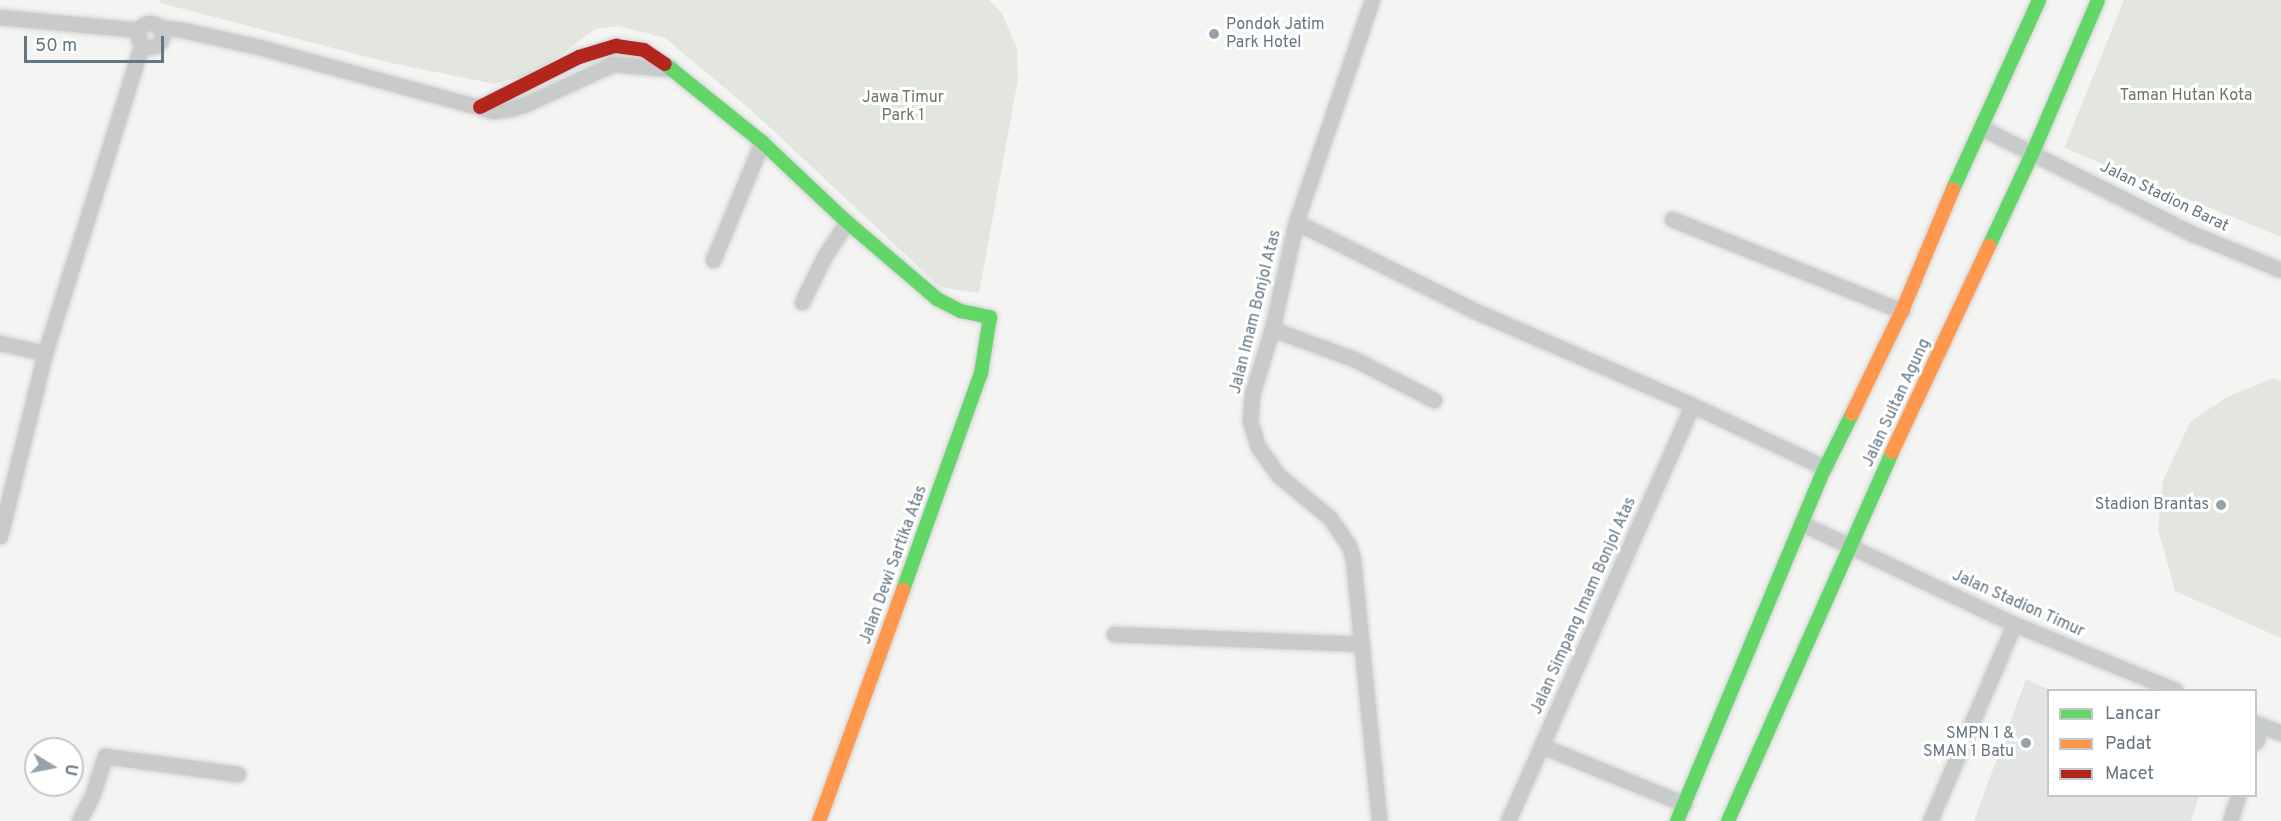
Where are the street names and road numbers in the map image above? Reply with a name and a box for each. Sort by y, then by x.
street label: Jalan Stadion Barat [2097,158,2231,236]
street label: Jalan Imam Bonjol Atas [1226,228,1286,396]
street label: Jalan Sultan Agung [1859,336,1935,470]
street label: Jalan Dewi Sartika Atas [856,483,932,647]
street label: Jalan Simpang Imam Bonjol Atas [1527,494,1641,718]
street label: Jalan Stadion Timur [1948,566,2088,642]

